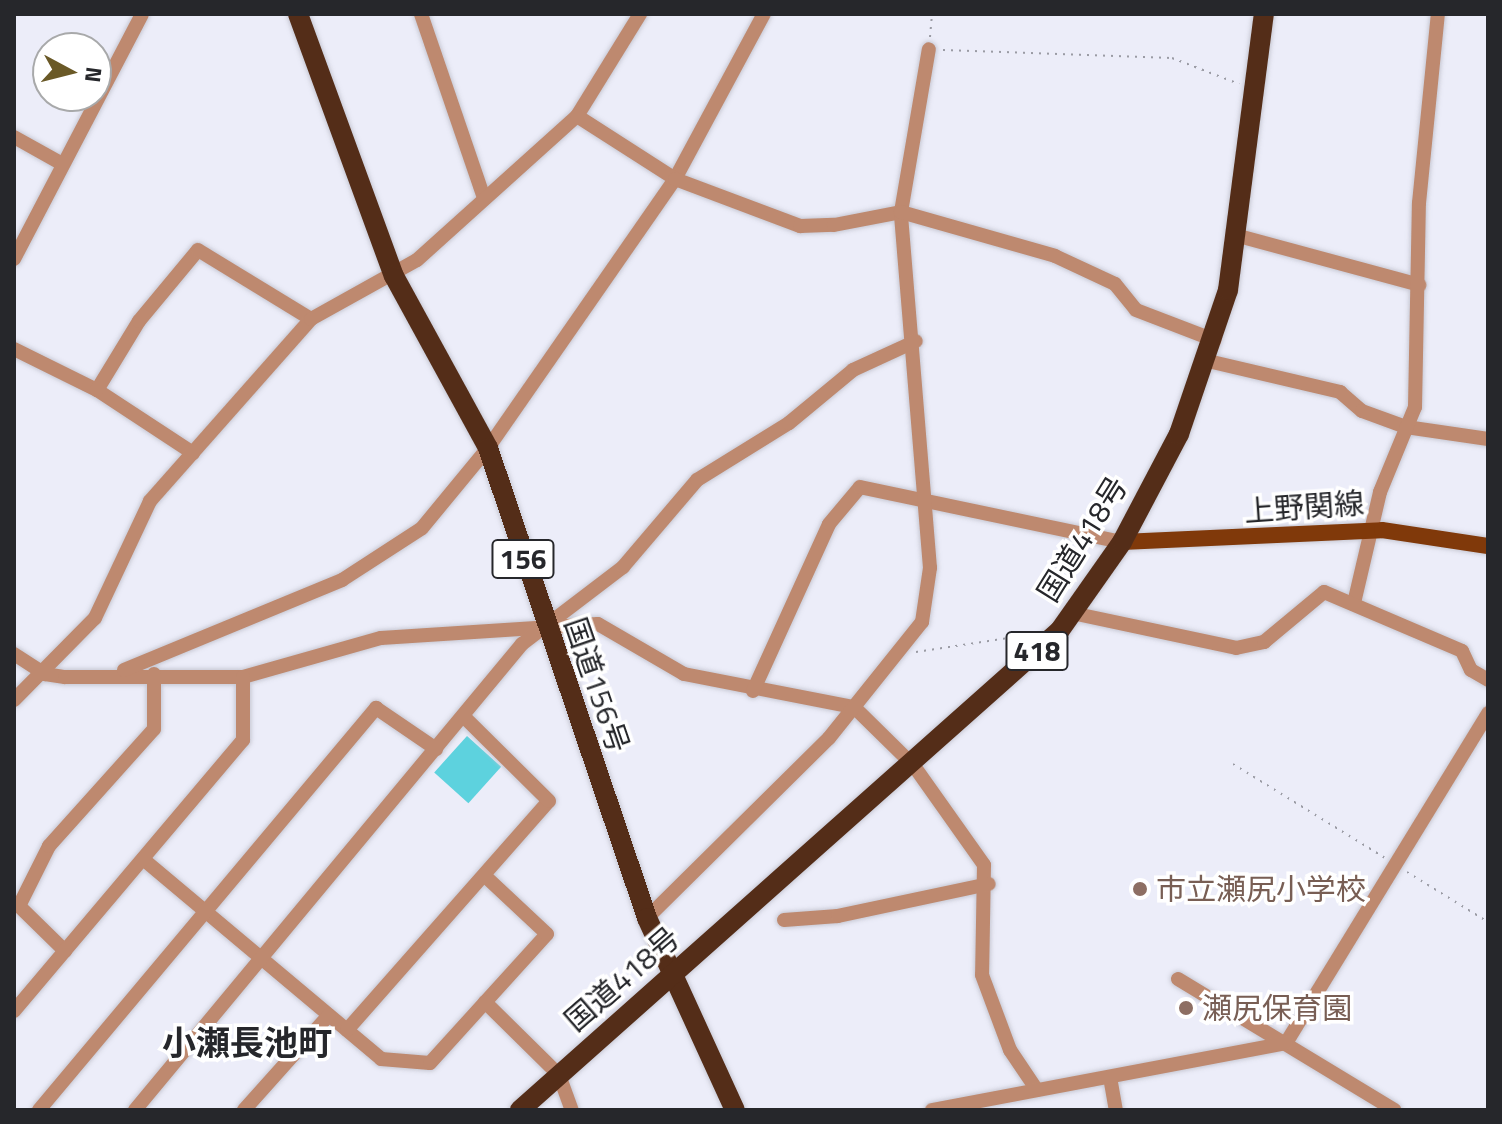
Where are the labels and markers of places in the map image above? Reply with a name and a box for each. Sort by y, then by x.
place label: 市立瀬尻小学校 [1156,871,1366,907]
marker: 市立瀬尻小学校 [1131,880,1149,898]
place label: 瀬尻保育園 [1202,990,1352,1026]
marker: 瀬尻保育園 [1177,999,1195,1017]

